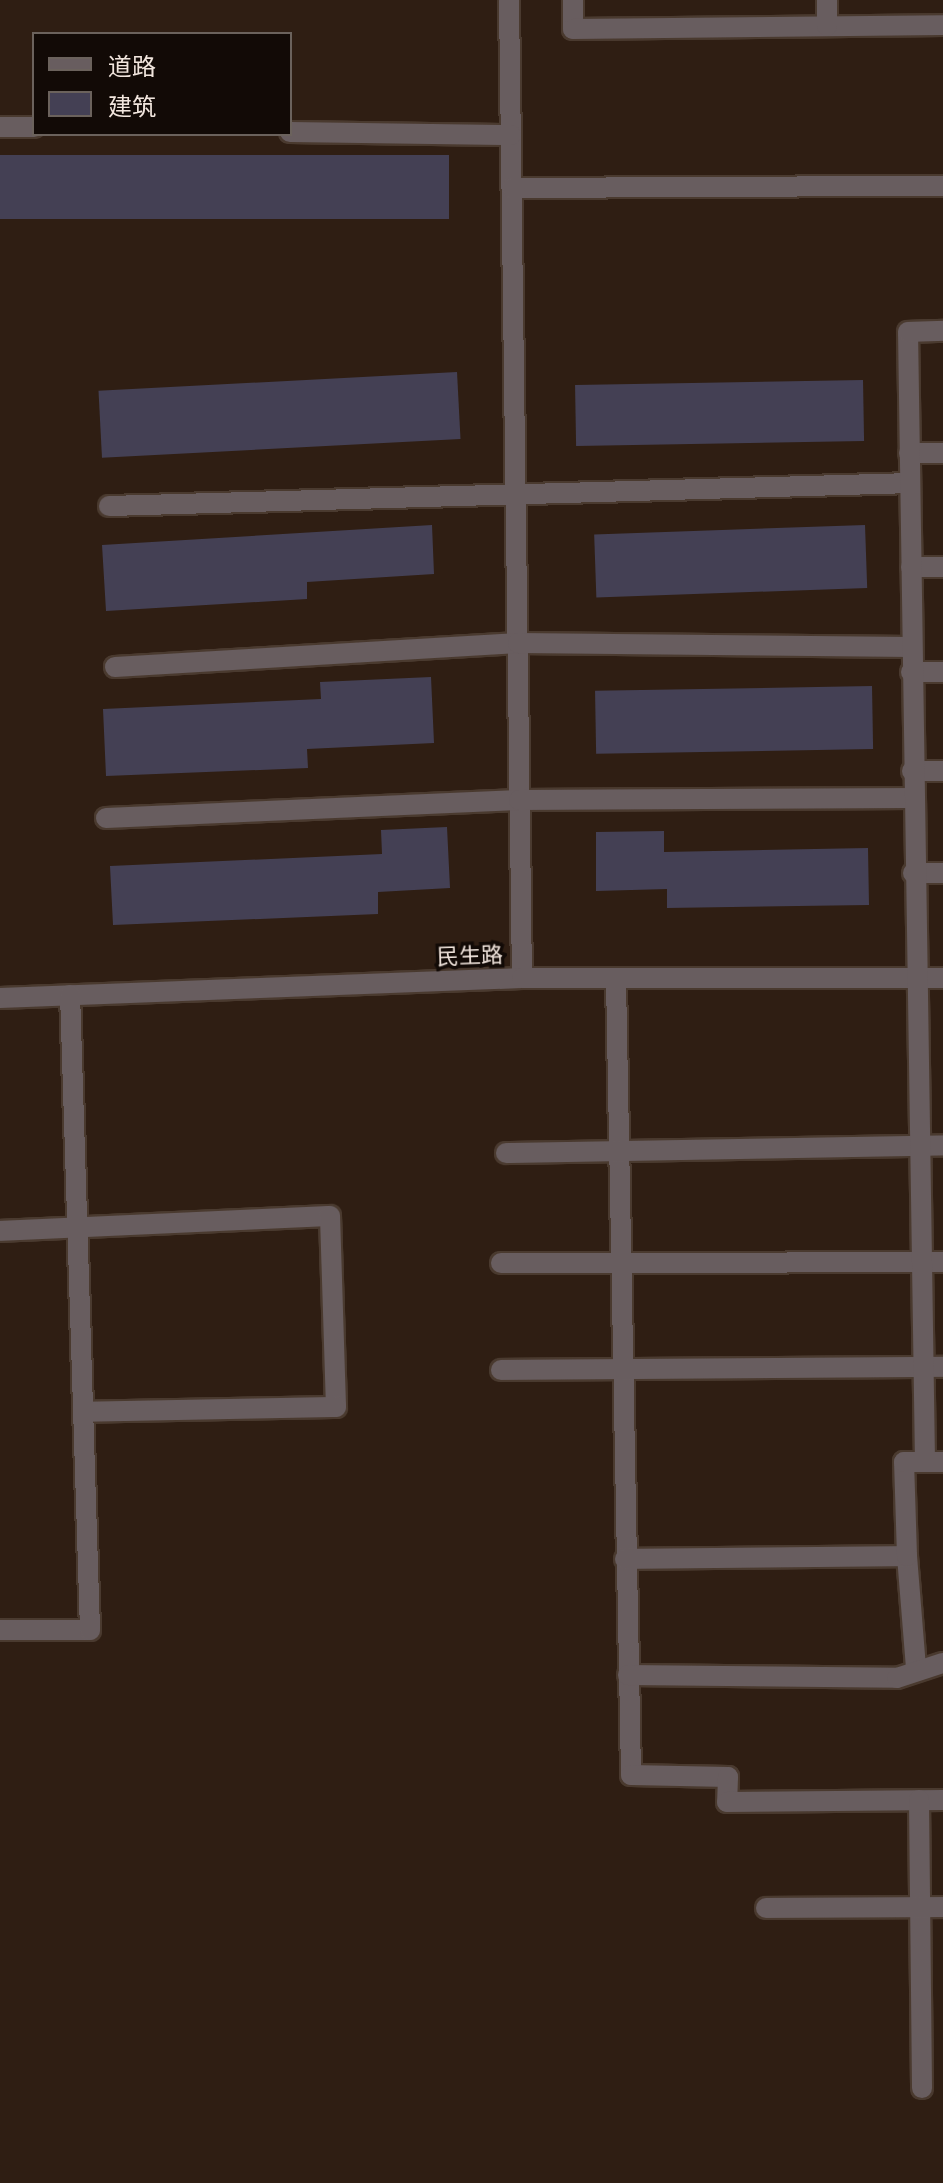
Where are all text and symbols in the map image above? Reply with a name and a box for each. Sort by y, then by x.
legend [32,32,292,136]
text: 道路 [108,52,156,80]
text: 建筑 [108,92,156,120]
street label: 民生路 [437,942,503,970]

